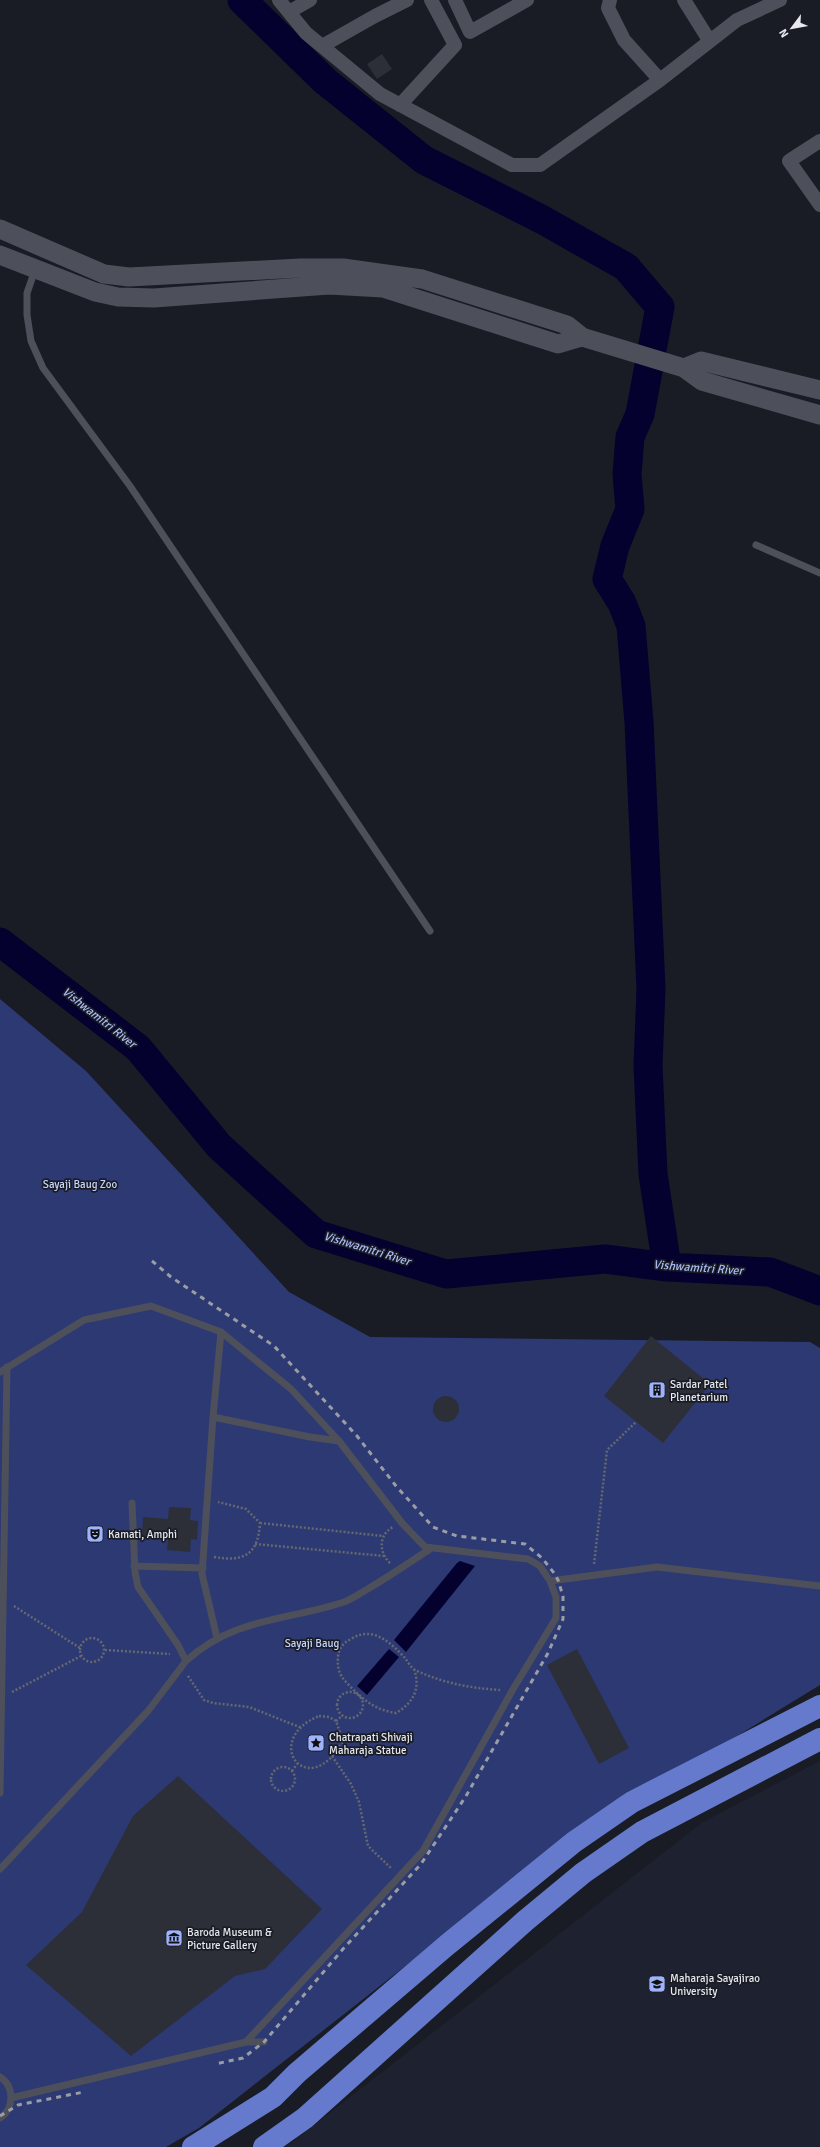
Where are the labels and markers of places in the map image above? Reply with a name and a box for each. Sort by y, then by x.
place label: Sardar Patel Planetarium [670,1378,728,1404]
building icon: Sardar Patel Planetarium [647,1380,667,1400]
theatre icon: Kamati, Amphi [85,1524,105,1544]
place label: Kamati, Amphi [108,1528,177,1541]
place label: Chatrapati Shivaji Maharaja Statue [329,1731,413,1757]
place icon: Chatrapati Shivaji Maharaja Statue [306,1733,326,1753]
place label: Baroda Museum & Picture Gallery [187,1926,272,1952]
museum icon: Baroda Museum & Picture Gallery [164,1928,184,1948]
place label: Maharaja Sayajirao University [670,1972,760,1998]
school or university icon: Maharaja Sayajirao University [647,1974,667,1994]

